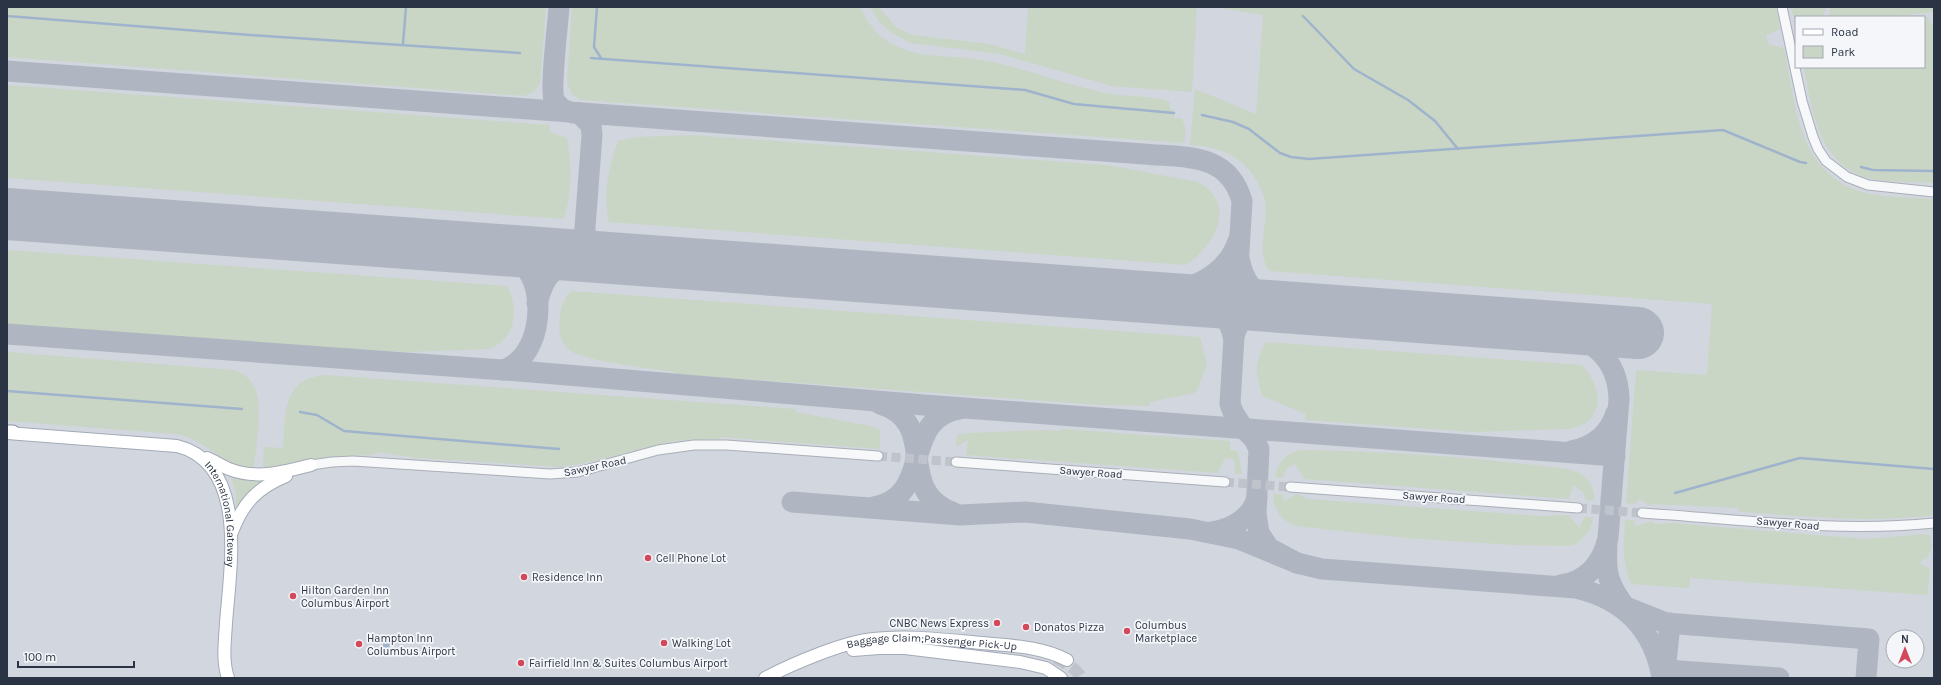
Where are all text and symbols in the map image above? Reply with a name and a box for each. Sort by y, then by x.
legend [1795,16,1925,68]
text: Road [1831,25,1859,39]
text: Park [1831,45,1856,59]
street label: Sawyer Road [563,454,627,479]
street label: International Gateway [202,458,237,567]
street label: Sawyer Road [1059,464,1123,481]
street label: Sawyer Road [1402,489,1466,506]
street label: Sawyer Road [1756,514,1820,533]
place label: Cell Phone Lot [656,552,726,565]
marker: Cell Phone Lot [643,553,653,563]
place label: Residence Inn [532,571,603,584]
marker: Residence Inn [519,572,529,582]
place label: Hilton Garden Inn Columbus Airport [301,584,390,610]
marker: Hilton Garden Inn Columbus Airport [288,591,298,601]
place label: CNBC News Express [890,617,989,630]
marker: CNBC News Express [992,618,1002,628]
place label: Columbus Marketplace [1135,619,1198,645]
place label: Donatos Pizza [1034,621,1104,634]
marker: Donatos Pizza [1021,622,1031,632]
marker: Columbus Marketplace [1122,626,1132,636]
north arrow [1885,629,1925,669]
street label: Baggage Claim;Passenger Pick-Up [845,631,1018,653]
place label: Hampton Inn Columbus Airport [367,632,456,658]
text: N [1901,633,1909,646]
place label: Walking Lot [672,637,731,650]
marker: Walking Lot [659,638,669,648]
marker: Hampton Inn Columbus Airport [354,639,364,649]
scale bar [18,643,134,669]
text: 100 m [24,650,56,664]
place label: Fairfield Inn & Suites Columbus Airport [529,657,728,670]
marker: Fairfield Inn & Suites Columbus Airport [516,658,526,668]

